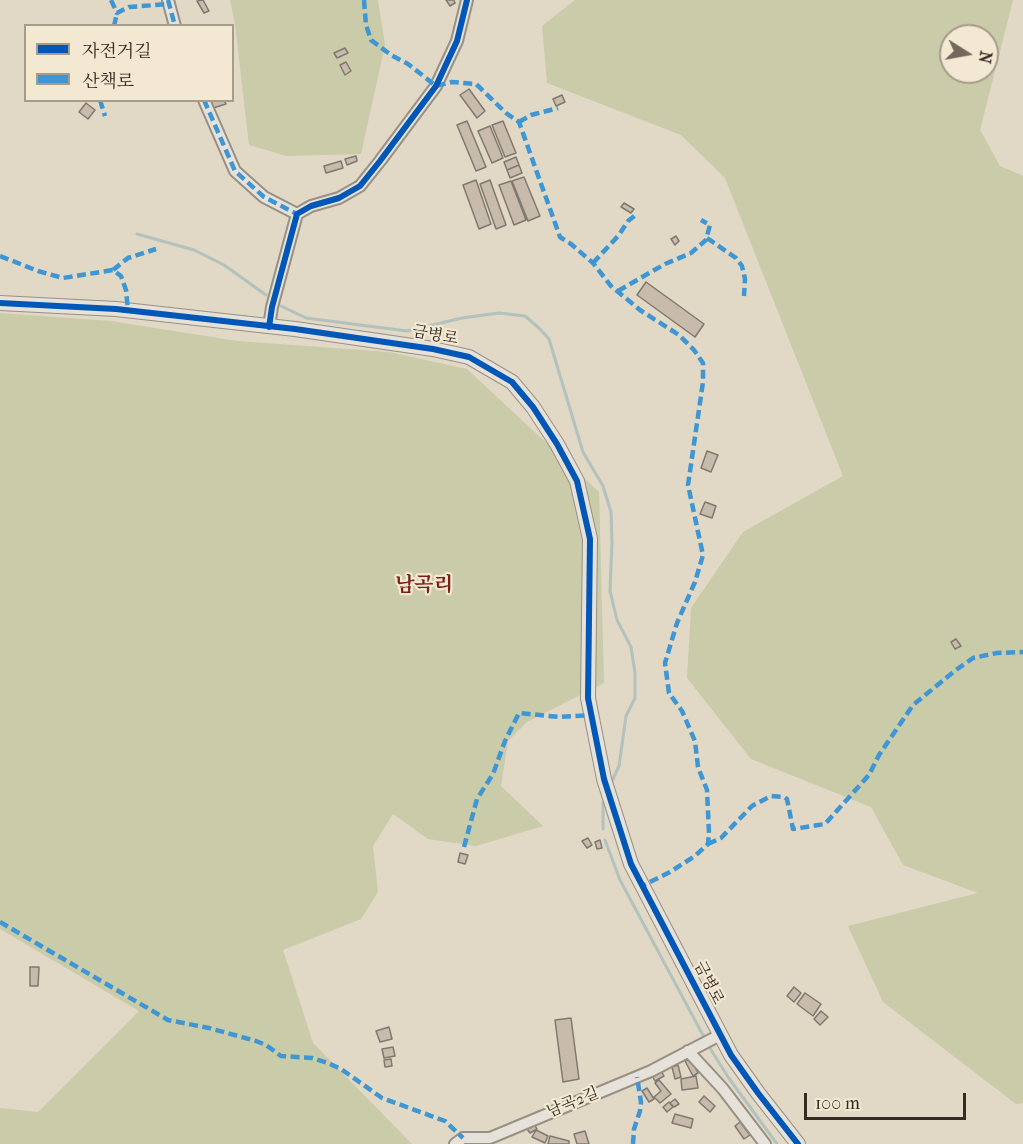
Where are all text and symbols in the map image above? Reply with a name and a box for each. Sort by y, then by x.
legend [24,24,234,102]
north arrow [939,24,999,84]
text: 자전거길 [82,41,152,62]
text: N [975,49,996,65]
text: 산책로 [82,71,134,92]
street label: 금병로 [411,323,459,349]
district label: 남곡리 [395,574,453,598]
street label: 금병로 [689,958,727,1008]
scale bar [807,1081,969,1119]
street label: 남곡2길 [544,1084,602,1122]
text: 100 m [815,1093,860,1114]

